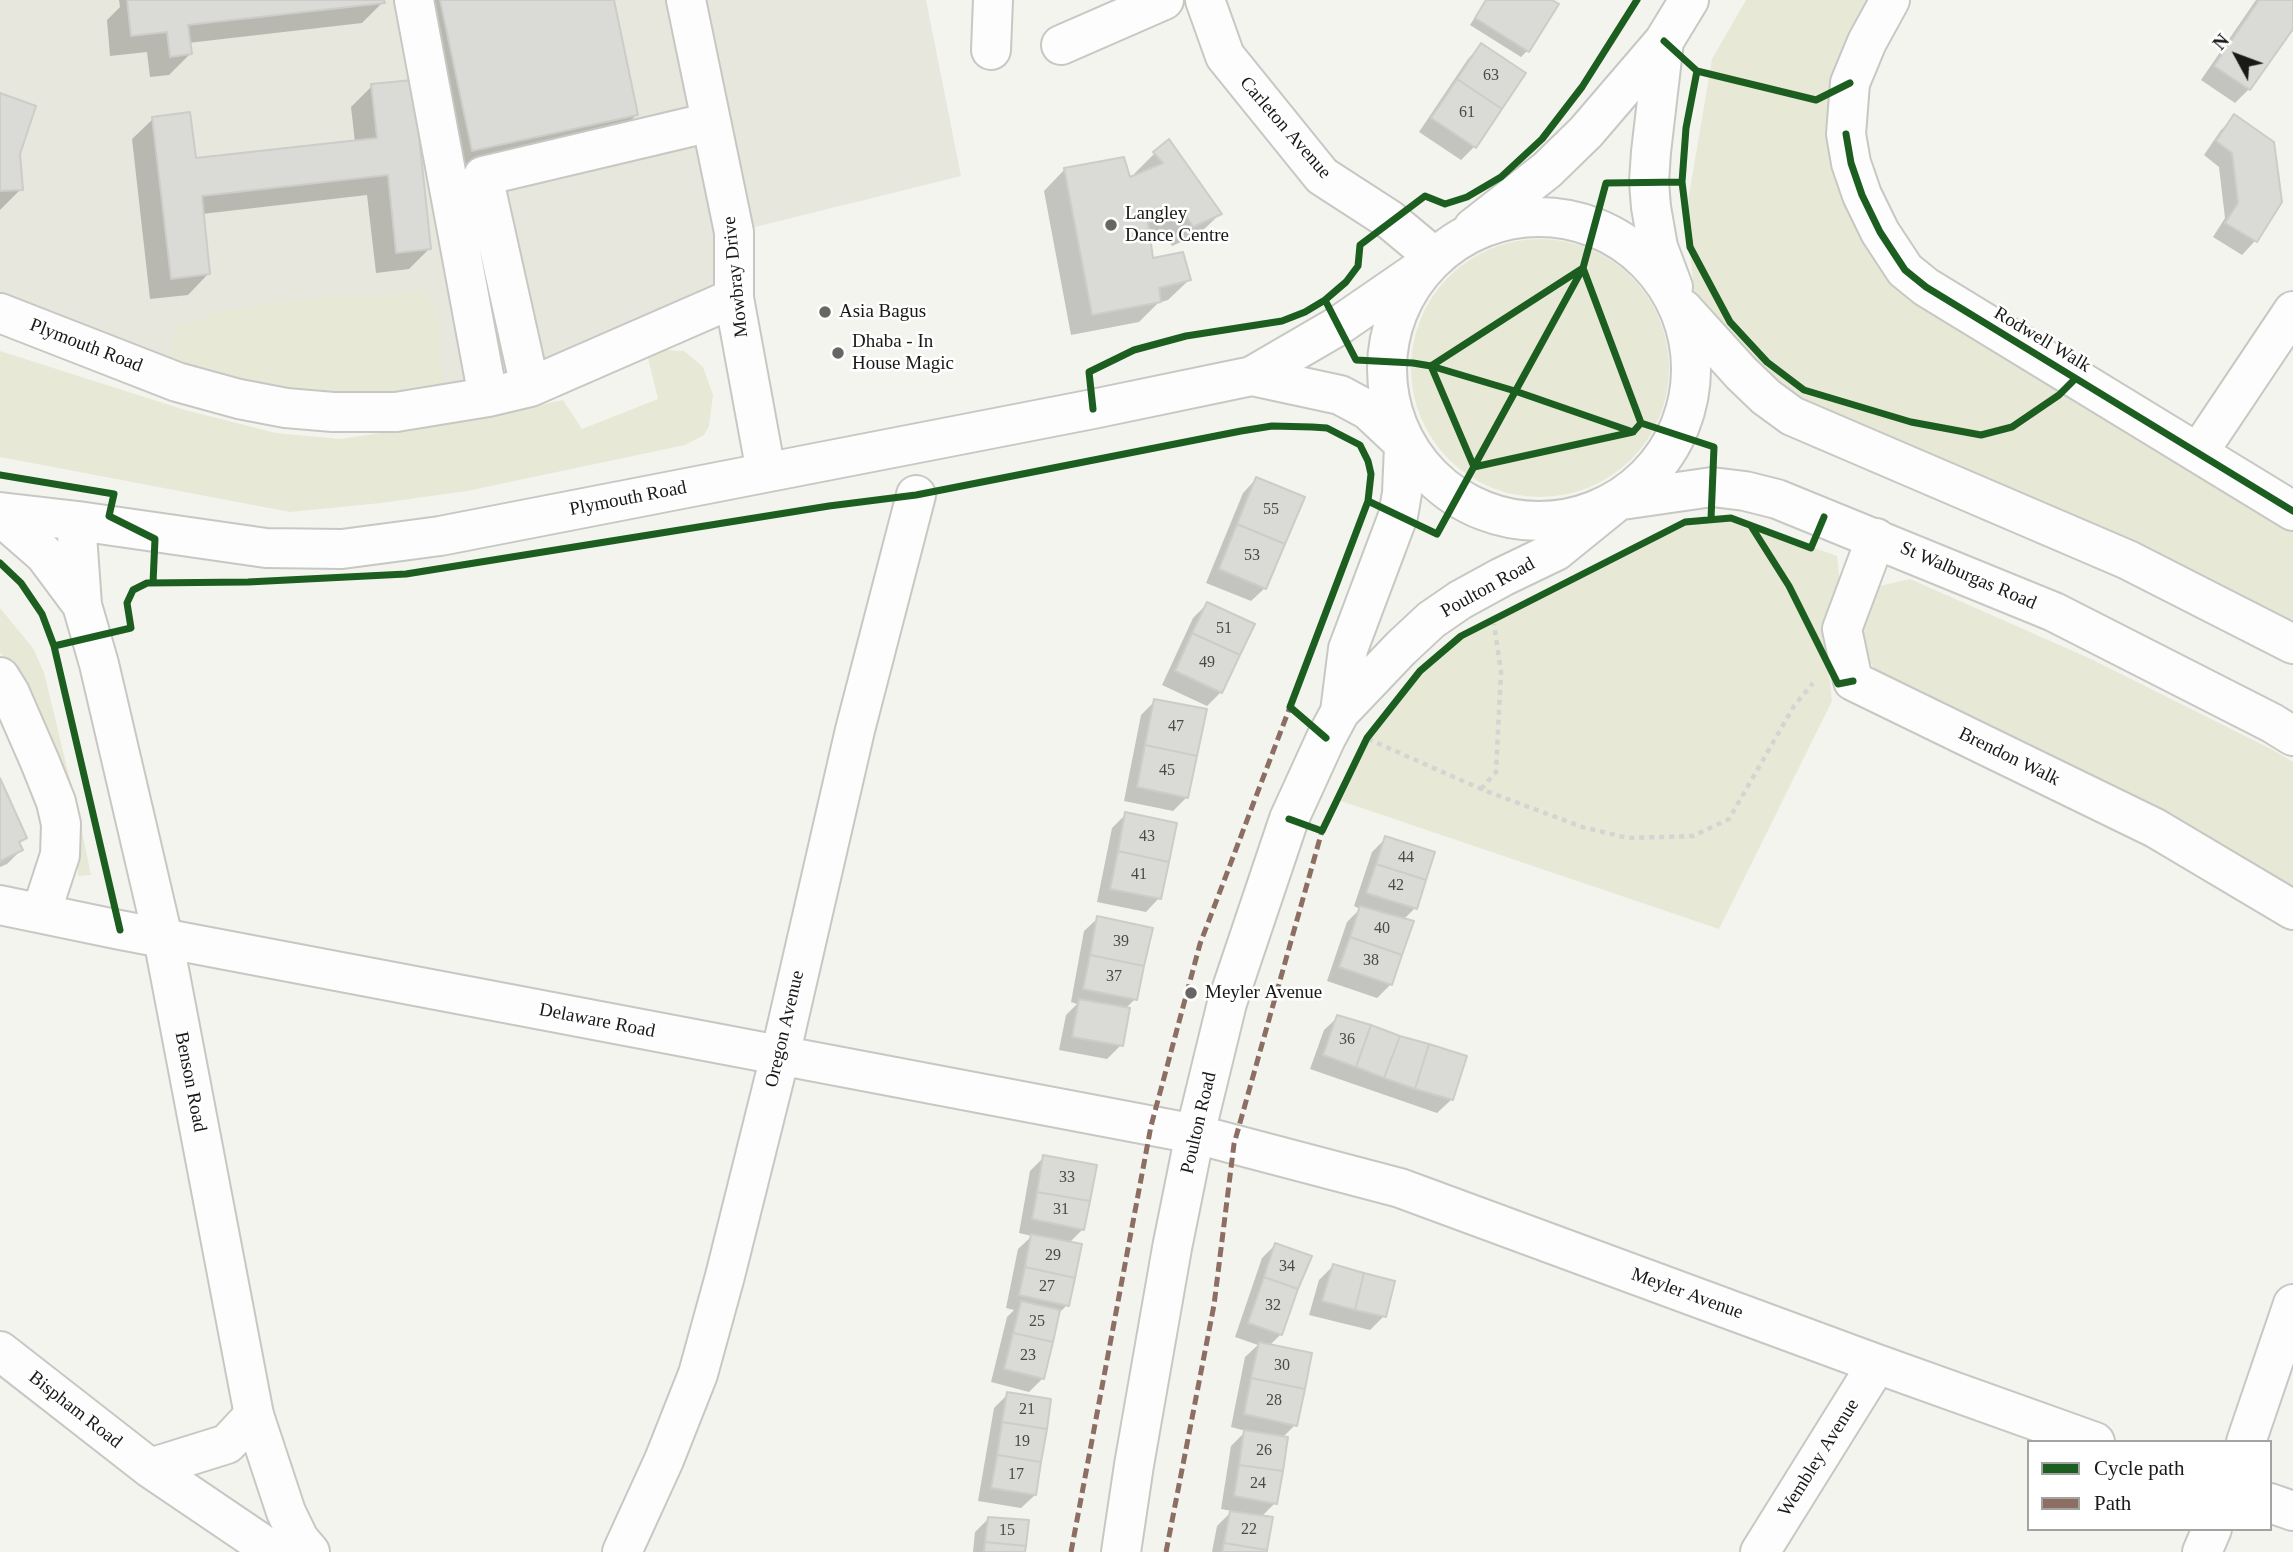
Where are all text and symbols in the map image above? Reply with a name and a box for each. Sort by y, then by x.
north arrow [2202,21,2272,91]
text: N [2208,30,2233,54]
house number: 63 [1483,66,1499,86]
street label: Carleton Avenue [1234,72,1336,184]
house number: 61 [1459,103,1475,123]
place label: Langley Dance Centre [1125,203,1229,247]
street label: Mowbray Drive [718,215,754,339]
marker: Langley Dance Centre [1103,217,1119,233]
place label: Asia Bagus [839,301,926,323]
street label: Rodwell Walk [1990,302,2094,378]
marker: Asia Bagus [817,304,833,320]
street label: Plymouth Road [26,314,146,378]
place label: Dhaba - In House Magic [852,331,954,375]
marker: Dhaba - In House Magic [830,345,846,361]
street label: Plymouth Road [568,476,688,522]
house number: 55 [1263,500,1279,520]
street label: St Walburgas Road [1896,537,2040,615]
house number: 53 [1244,546,1260,566]
street label: Poulton Road [1437,553,1539,623]
house number: 51 [1216,619,1232,639]
house number: 49 [1199,653,1215,673]
house number: 47 [1168,717,1184,737]
street label: Brendon Walk [1955,723,2063,791]
house number: 45 [1159,761,1175,781]
house number: 43 [1139,827,1155,847]
house number: 44 [1398,848,1414,868]
house number: 41 [1131,865,1147,885]
house number: 42 [1388,876,1404,896]
house number: 40 [1374,919,1390,939]
house number: 39 [1113,932,1129,952]
house number: 38 [1363,951,1379,971]
house number: 37 [1106,967,1122,987]
street label: Oregon Avenue [760,968,810,1090]
place label: Meyler Avenue [1205,982,1322,1004]
marker: Meyler Avenue [1183,985,1199,1001]
street label: Delaware Road [537,999,657,1043]
street label: Benson Road [169,1030,211,1134]
house number: 36 [1339,1030,1355,1050]
street label: Poulton Road [1176,1070,1222,1176]
house number: 33 [1059,1168,1075,1188]
house number: 31 [1053,1200,1069,1220]
house number: 29 [1045,1246,1061,1266]
house number: 34 [1279,1257,1295,1277]
street label: Meyler Avenue [1628,1263,1746,1325]
house number: 27 [1039,1277,1055,1297]
house number: 32 [1265,1296,1281,1316]
house number: 25 [1029,1312,1045,1332]
house number: 23 [1020,1346,1036,1366]
house number: 30 [1274,1356,1290,1376]
street label: Bispham Road [24,1366,126,1454]
house number: 28 [1266,1391,1282,1411]
street label: Wembley Avenue [1774,1395,1864,1521]
house number: 21 [1019,1400,1035,1420]
house number: 19 [1014,1432,1030,1452]
legend [2027,1440,2272,1531]
house number: 26 [1256,1441,1272,1461]
text: Cycle path [2094,1456,2184,1480]
house number: 17 [1008,1465,1024,1485]
house number: 24 [1250,1474,1266,1494]
text: Path [2094,1491,2131,1515]
house number: 22 [1241,1520,1257,1540]
house number: 15 [999,1521,1015,1541]

